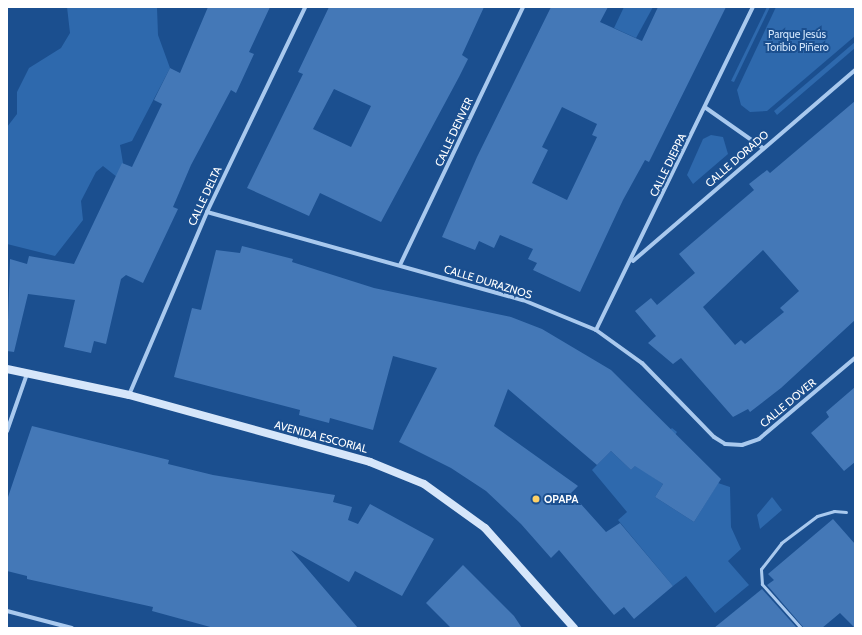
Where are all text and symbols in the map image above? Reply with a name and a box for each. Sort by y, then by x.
park label: Parque Jesús Toribio Piñero [765,28,829,54]
street label: CALLE DENVER [432,95,476,169]
street label: CALLE DORADO [703,128,771,190]
street label: CALLE DIEPPA [647,131,689,199]
street label: CALLE DELTA [185,164,225,228]
street label: CALLE DURAZNOS [442,262,534,302]
street label: CALLE DOVER [757,376,819,430]
street label: AVENIDA ESCORIAL [273,418,369,456]
place label: OPAPA [544,492,578,506]
marker: OPAPA [531,494,541,504]

